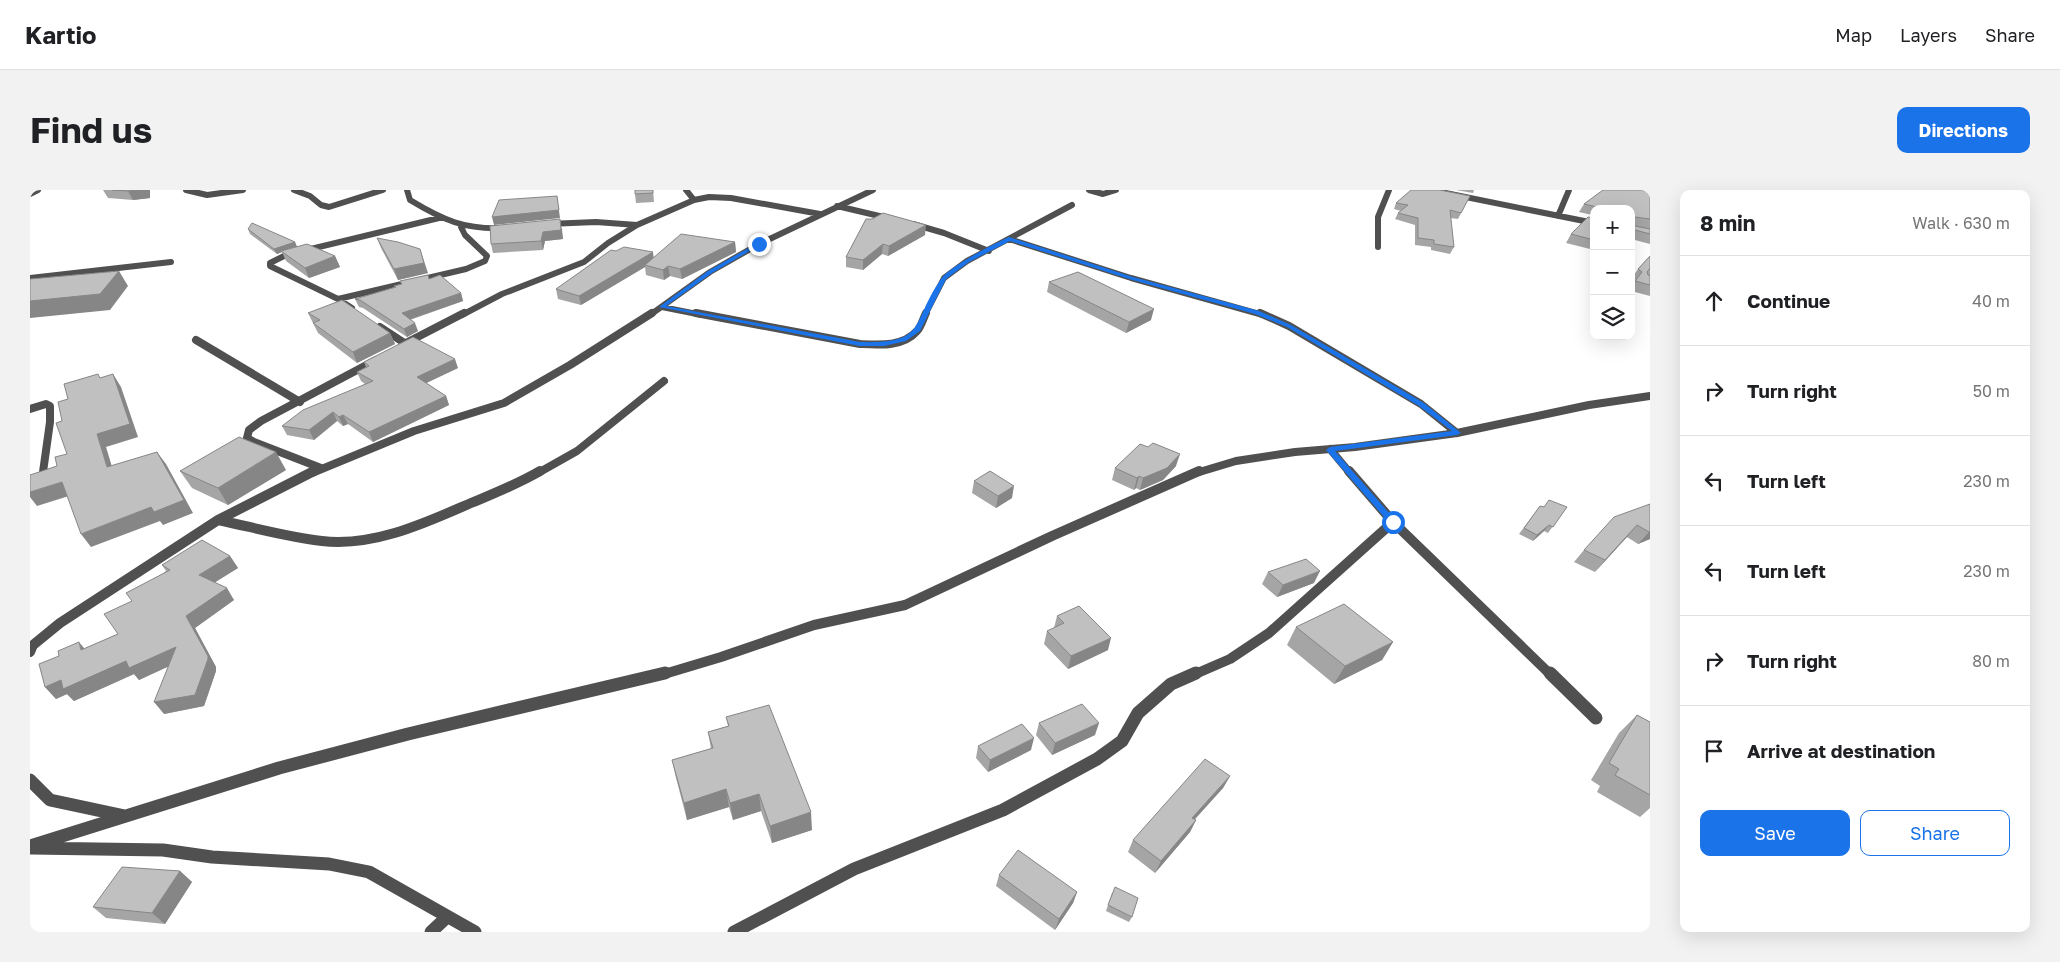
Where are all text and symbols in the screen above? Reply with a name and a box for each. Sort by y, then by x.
text: Kartio [25,20,97,49]
text: Map [1835,24,1872,46]
text: Layers [1900,24,1957,46]
text: Share [1985,24,2035,46]
button: Directions [1897,107,2030,153]
text: Find us [30,109,152,151]
map controls [1590,205,1635,340]
button: + [1590,205,1635,250]
text: 8 min [1700,210,1756,236]
text: Walk · 630 m [1912,213,2010,233]
route end [748,233,771,256]
button: − [1590,250,1635,295]
icon: ahead [1700,287,1728,315]
text: Continue [1747,289,1830,312]
text: 40 m [1972,291,2010,311]
button: layers [1590,295,1635,340]
icon: right [1700,377,1728,405]
text: Turn right [1747,379,1837,402]
text: 50 m [1973,381,2010,401]
icon: left [1700,467,1728,495]
text: Turn left [1747,469,1826,492]
text: 230 m [1963,471,2010,491]
route start [1382,511,1405,534]
icon: left [1700,557,1728,585]
text: Turn left [1747,559,1826,582]
text: 230 m [1963,561,2010,581]
icon: right [1700,647,1728,675]
text: Turn right [1747,649,1837,672]
text: 80 m [1972,651,2010,671]
icon: arrive [1700,737,1728,765]
text: Arrive at destination [1747,739,1935,762]
button: Save [1700,810,1850,856]
button: Share [1860,810,2010,856]

